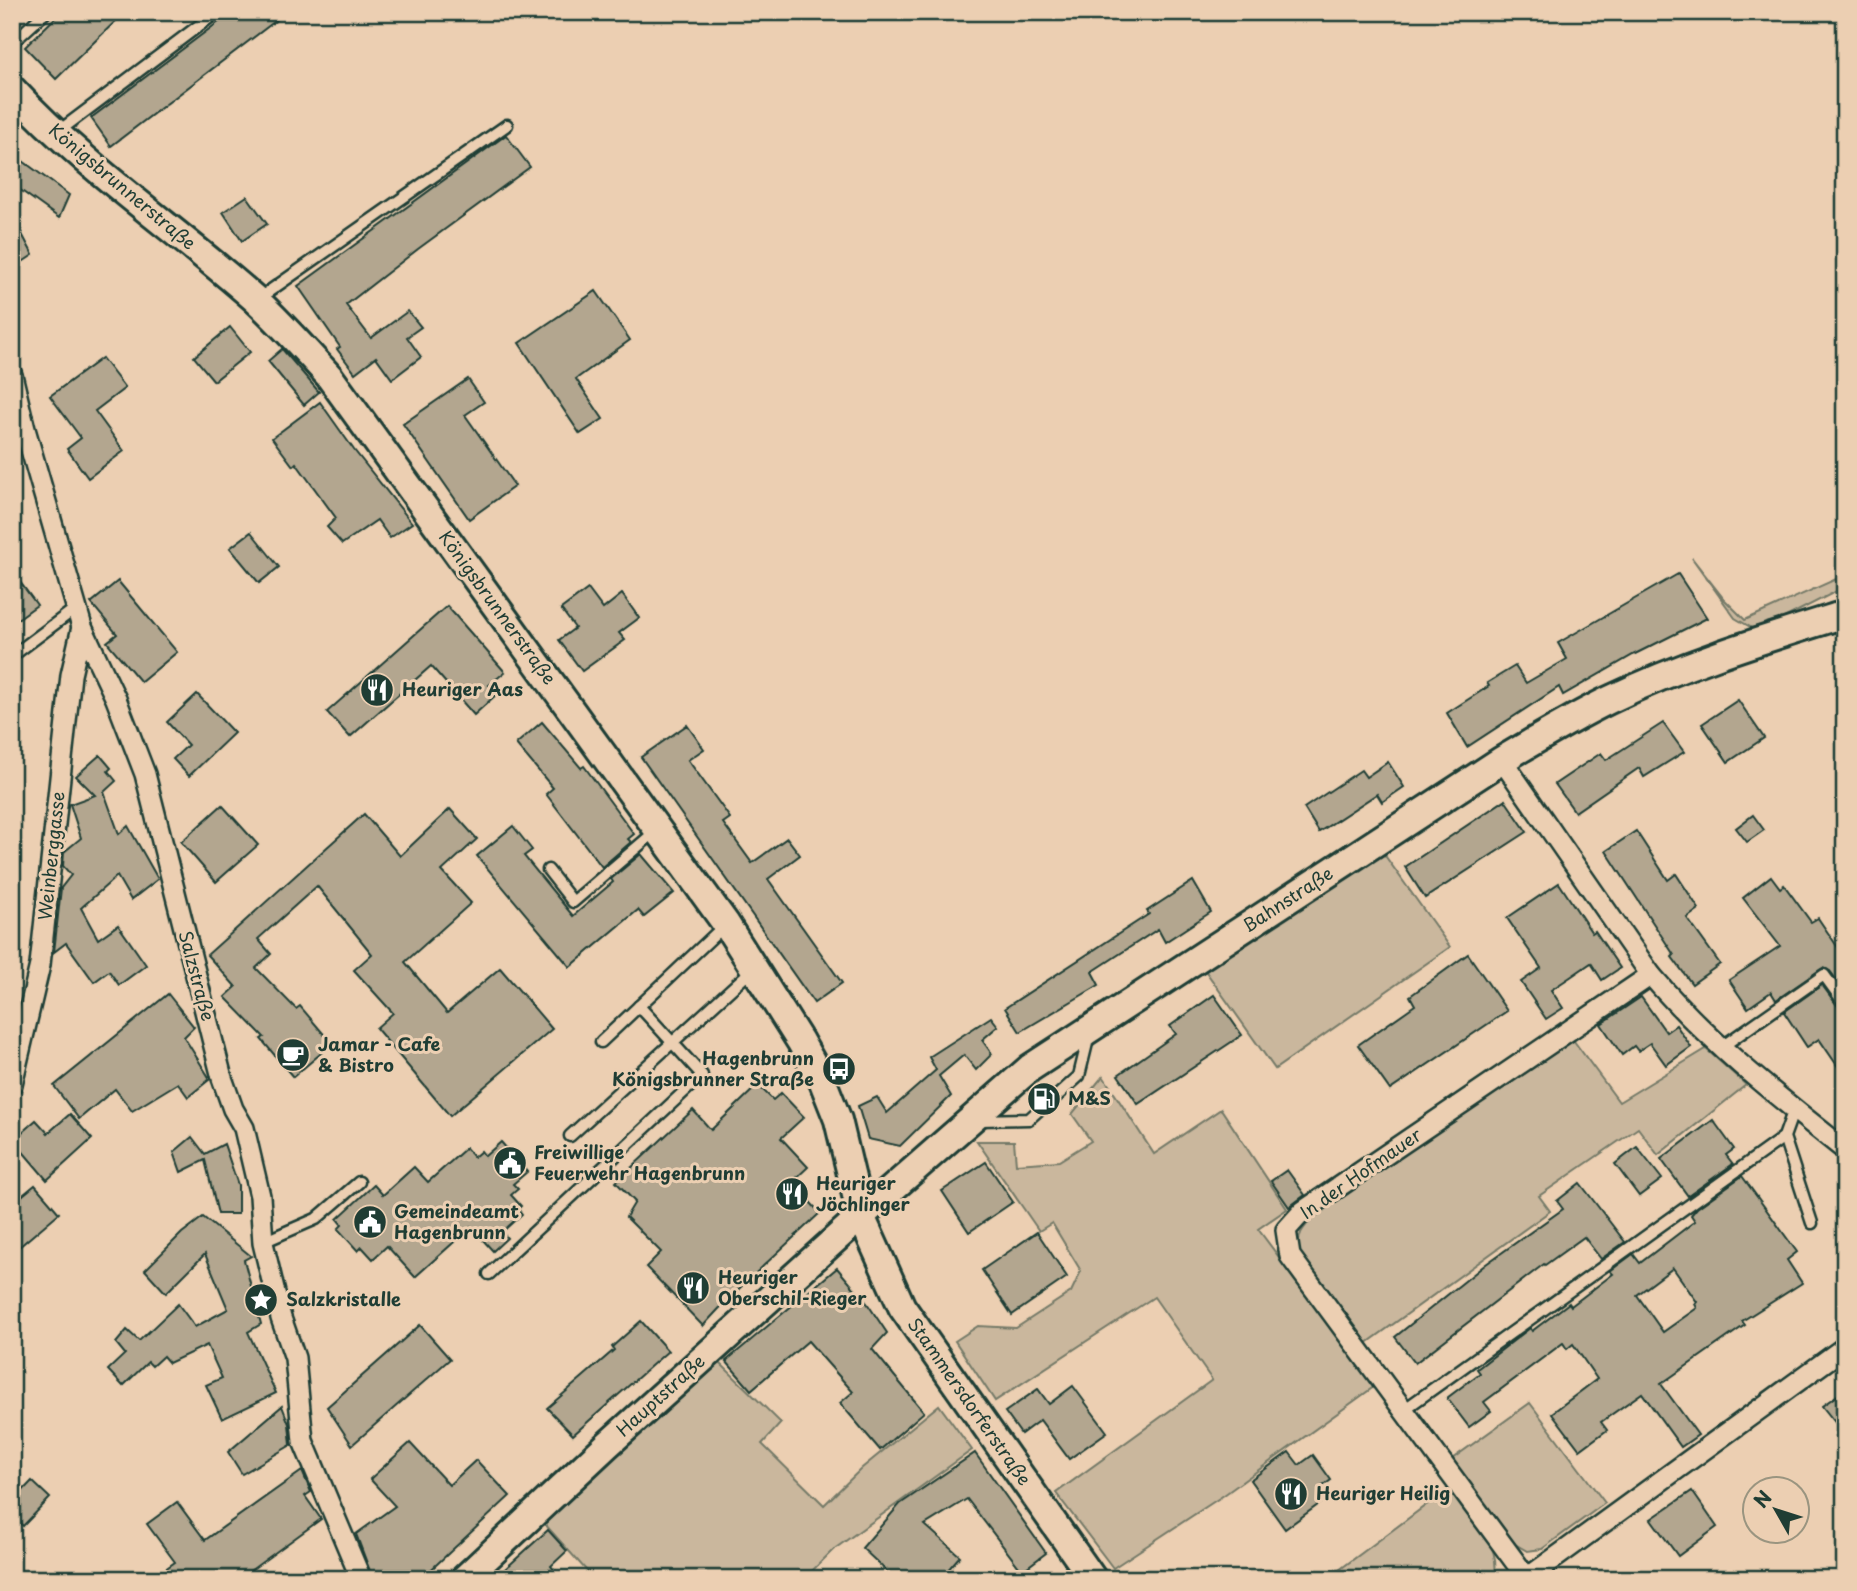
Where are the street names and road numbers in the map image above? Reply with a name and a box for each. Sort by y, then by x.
street label: Königsbrunnerstraße [43,116,202,256]
street label: Königsbrunnerstraße [433,524,563,690]
street label: Weinberggasse [30,790,71,922]
street label: Bahnstraße [1237,859,1338,938]
street label: Salzstraße [172,927,222,1024]
street label: In der Hofmauer [1294,1120,1427,1225]
street label: Stammersdorferstraße [902,1312,1039,1491]
street label: Hauptstraße [610,1348,710,1442]

